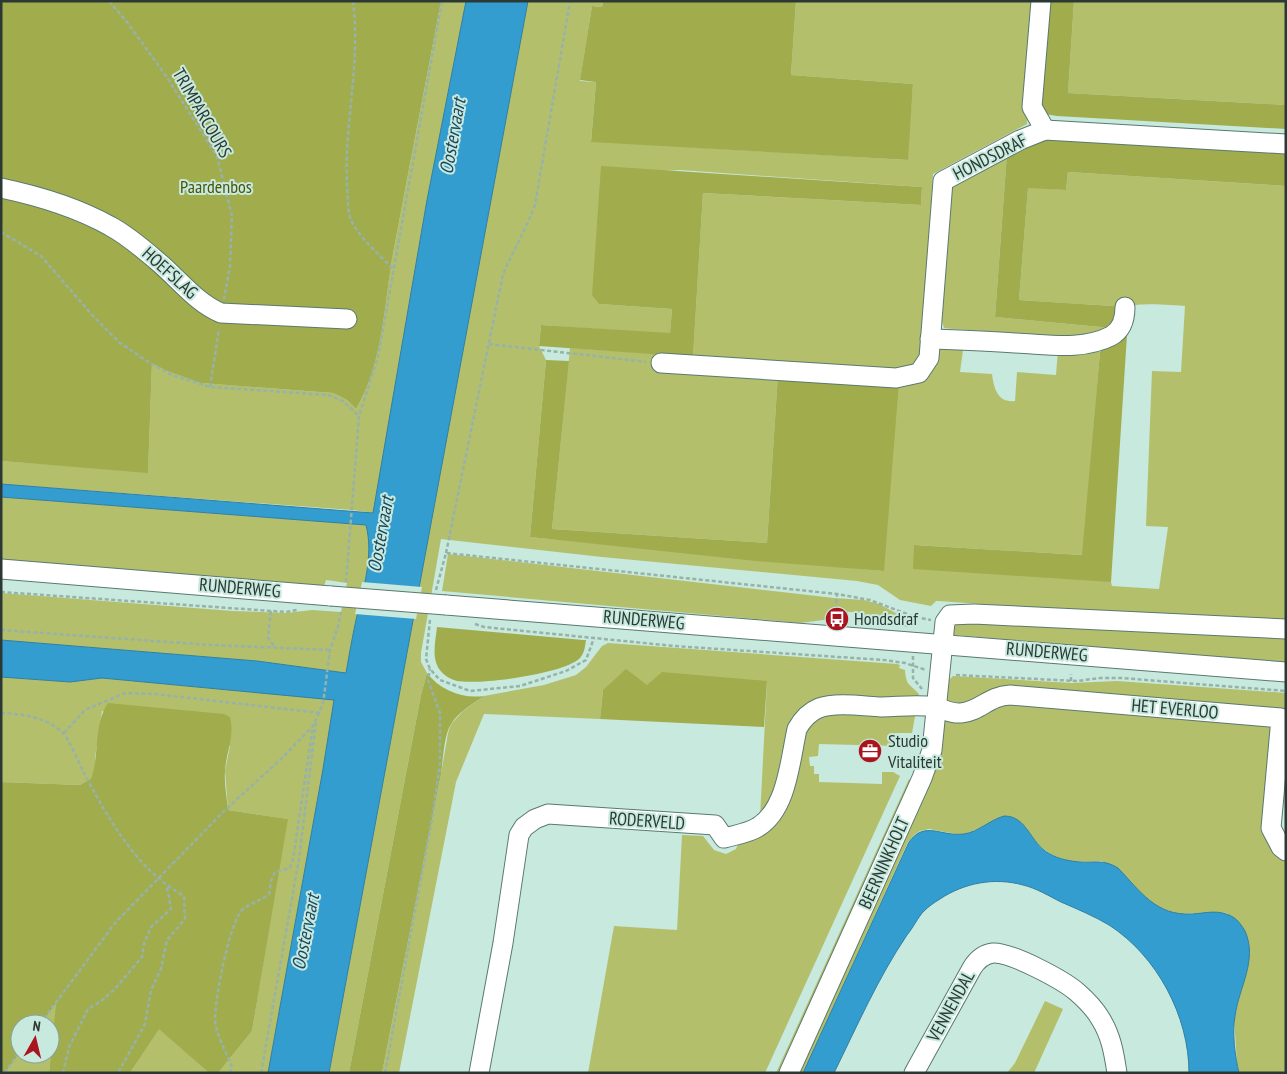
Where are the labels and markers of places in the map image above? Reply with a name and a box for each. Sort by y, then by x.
bus stop icon: Hondsdraf [824,606,850,632]
place label: Hondsdraf [854,607,919,630]
place label: Studio Vitaliteit [887,729,942,773]
office icon: Studio Vitaliteit [857,738,883,764]

